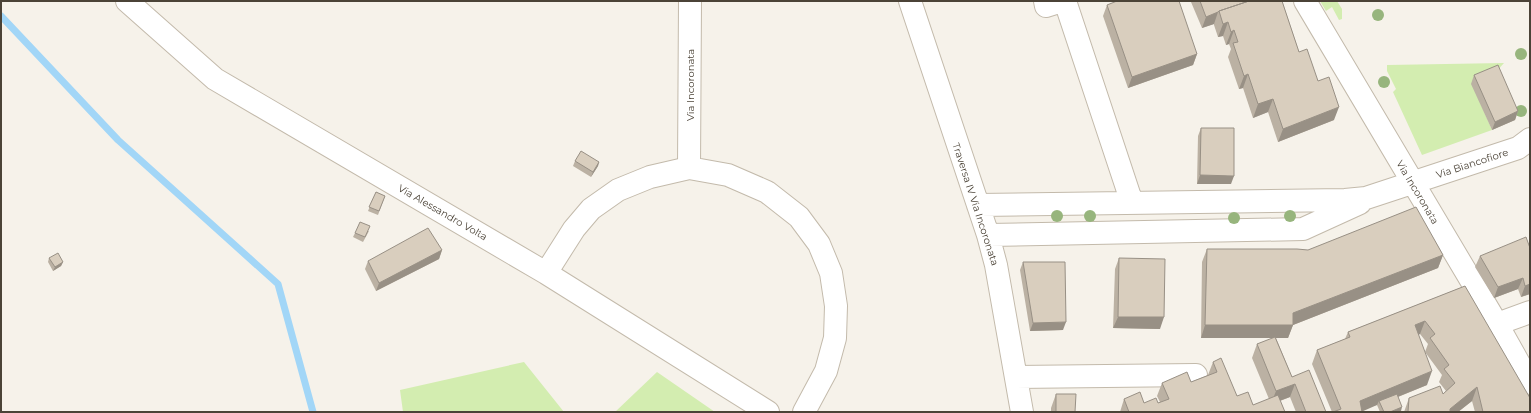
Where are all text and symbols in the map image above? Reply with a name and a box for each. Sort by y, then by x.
street label: Via Incoronata [684,49,697,121]
street label: Traversa IV Via Incoronata [950,141,1002,267]
street label: Via Biancofiore [1434,146,1510,181]
street label: Via Incoronata [1393,158,1442,227]
street label: Via Alessandro Volta [396,182,490,243]

